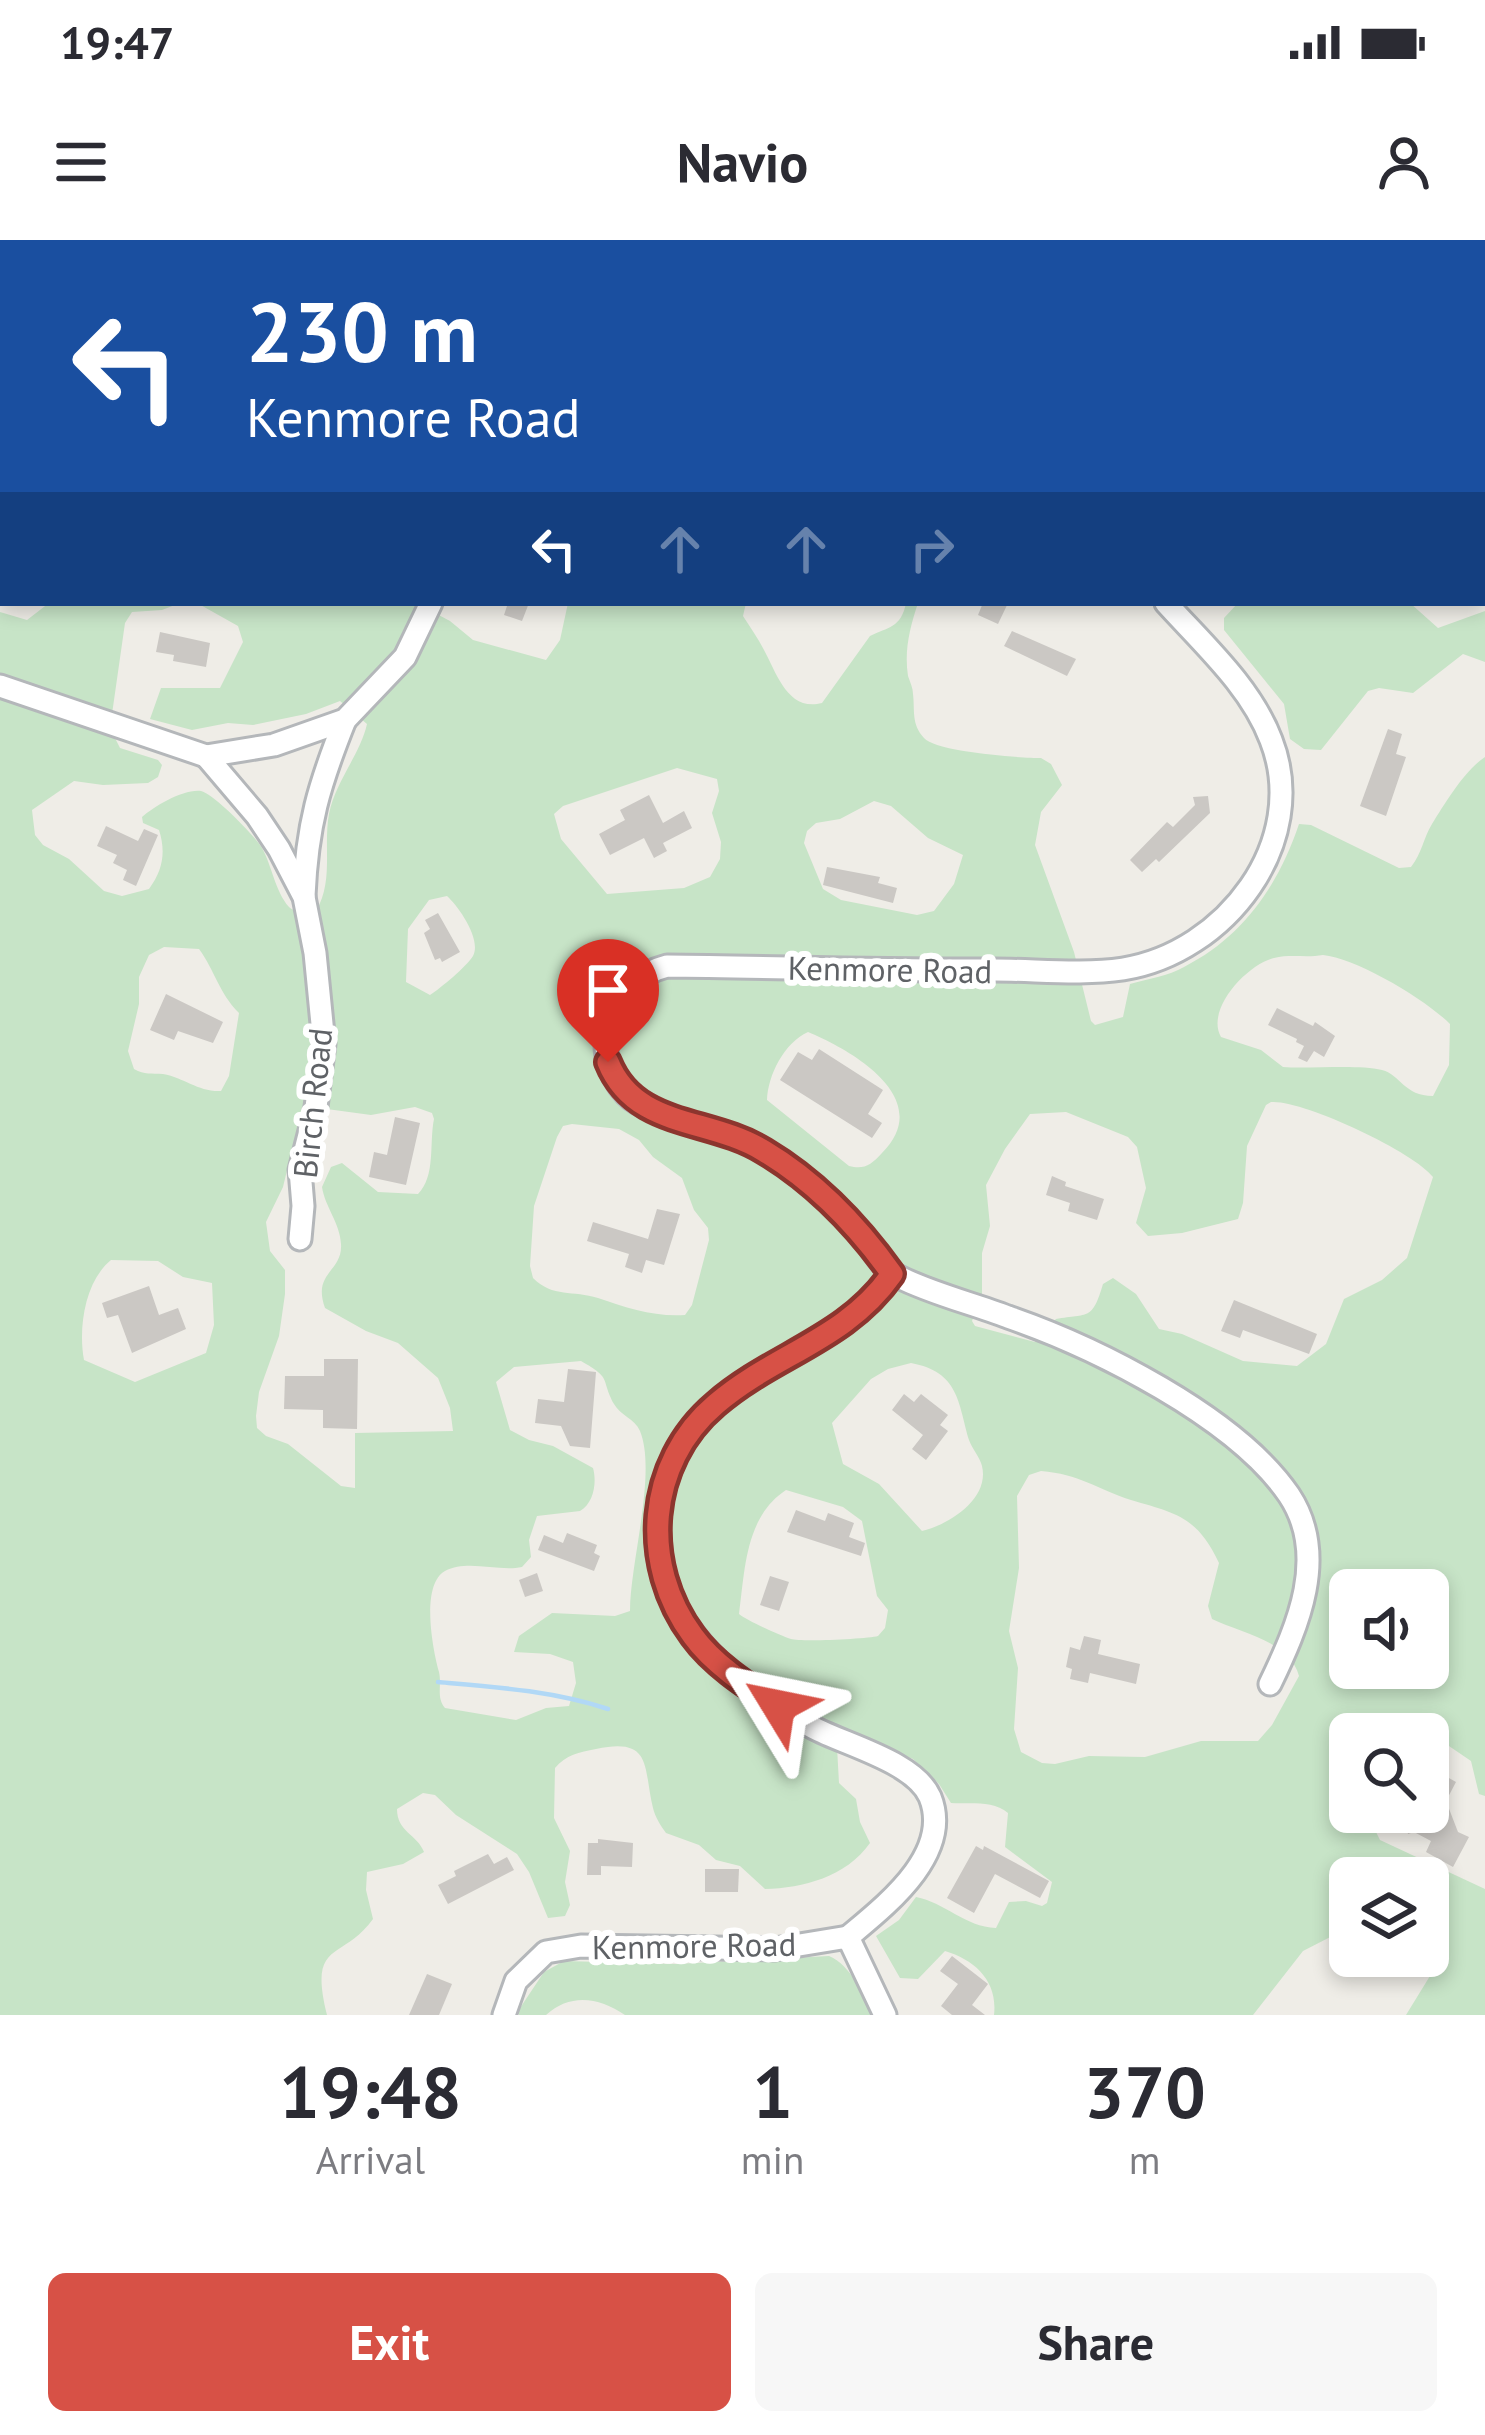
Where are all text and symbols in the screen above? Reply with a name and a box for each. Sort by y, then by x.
text: 19:47 [60,13,174,71]
text: Navio [677,127,808,197]
icon: menu [48,129,114,195]
icon: person [1371,129,1437,195]
text: 230 m [246,276,478,385]
icon: left [48,288,204,444]
text: Kenmore Road [246,382,581,452]
icon: left [521,516,587,582]
icon: ahead [647,516,713,582]
icon: ahead [773,516,839,582]
icon: right [899,516,965,582]
pin [557,939,659,1062]
street label: Kenmore Road [787,946,993,992]
icon: arrive [575,957,641,1023]
street label: Birch Road [283,1026,341,1180]
map controls [1329,1569,1449,1977]
button: sound [1329,1569,1449,1689]
position arrow [715,1643,841,1769]
button: search [1329,1713,1449,1833]
button: layers [1329,1857,1449,1977]
street label: Kenmore Road [591,1922,797,1968]
text: 19:48 [279,2045,462,2138]
text: 1 [752,2045,793,2138]
text: 370 [1083,2045,1206,2138]
text: Arrival [316,2134,425,2185]
text: min [741,2134,804,2185]
text: m [1129,2134,1160,2185]
button: Exit [48,2273,731,2411]
button: Share [755,2273,1437,2411]

